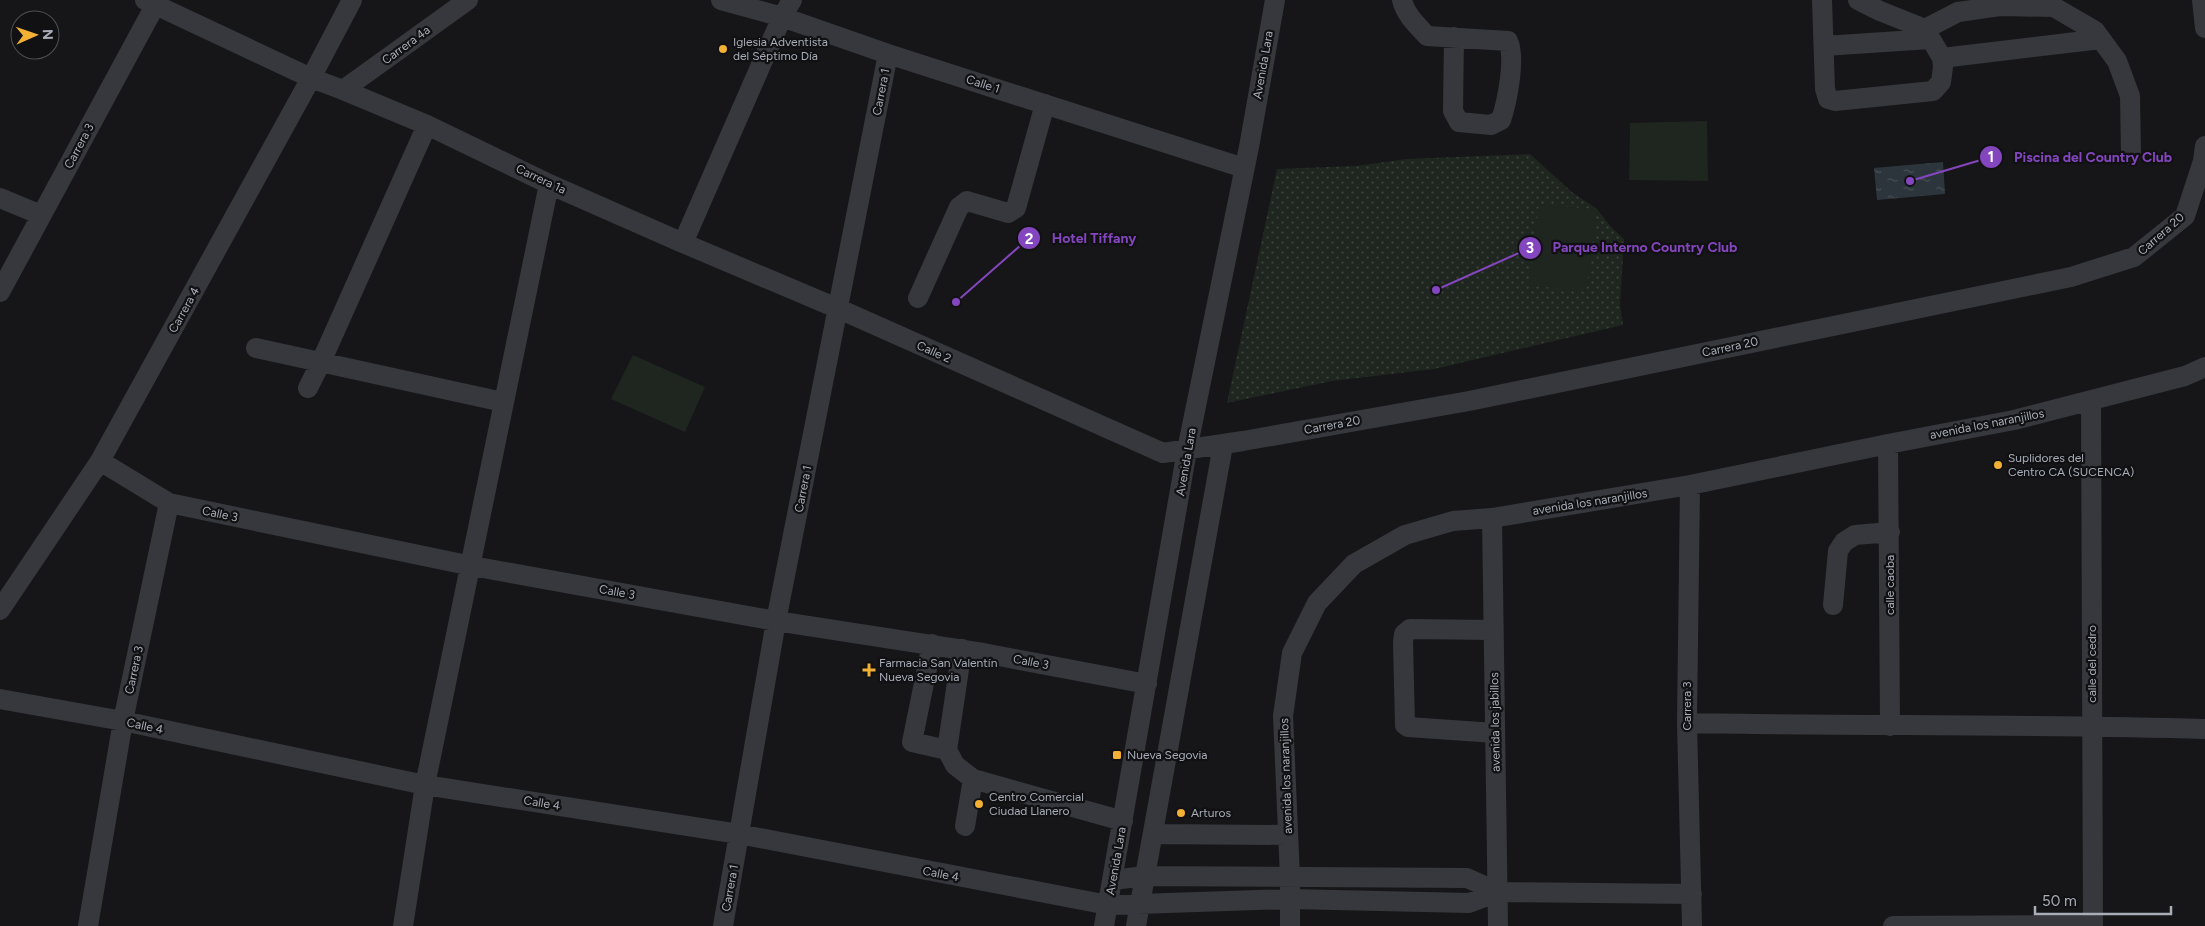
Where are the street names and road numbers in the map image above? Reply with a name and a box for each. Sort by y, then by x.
street label: Carrera 4a [379,23,433,67]
street label: Avenida Lara [1250,30,1276,100]
street label: Carrera 1 [870,67,892,117]
street label: Calle 1 [964,72,1002,96]
street label: Carrera 3 [61,121,97,171]
street label: Carrera 1a [514,161,568,197]
street label: Carrera 20 [2135,210,2187,258]
street label: Carrera 4 [166,284,203,335]
street label: Carrera 20 [1701,334,1760,360]
street label: Calle 2 [915,338,953,366]
street label: avenida los naranjillos [1929,406,2046,442]
street label: Carrera 20 [1303,413,1362,437]
street label: Avenida Lara [1173,427,1199,497]
street label: Carrera 1 [792,464,814,514]
street label: avenida los naranjillos [1532,486,1649,518]
street label: Calle 3 [201,503,239,525]
street label: calle caoba [1883,555,1897,615]
street label: Calle 3 [598,582,636,602]
street label: calle del cedro [2085,625,2099,703]
street label: Carrera 3 [122,645,146,695]
street label: Calle 3 [1012,652,1050,672]
street label: avenida los jabillos [1487,672,1503,772]
street label: Carrera 3 [1680,681,1694,731]
street label: Calle 4 [125,715,165,737]
street label: avenida los naranjillos [1277,717,1295,834]
street label: Calle 4 [523,793,562,813]
street label: Avenida Lara [1103,826,1129,896]
street label: Carrera 1 [719,863,741,913]
street label: Calle 4 [921,864,961,885]

